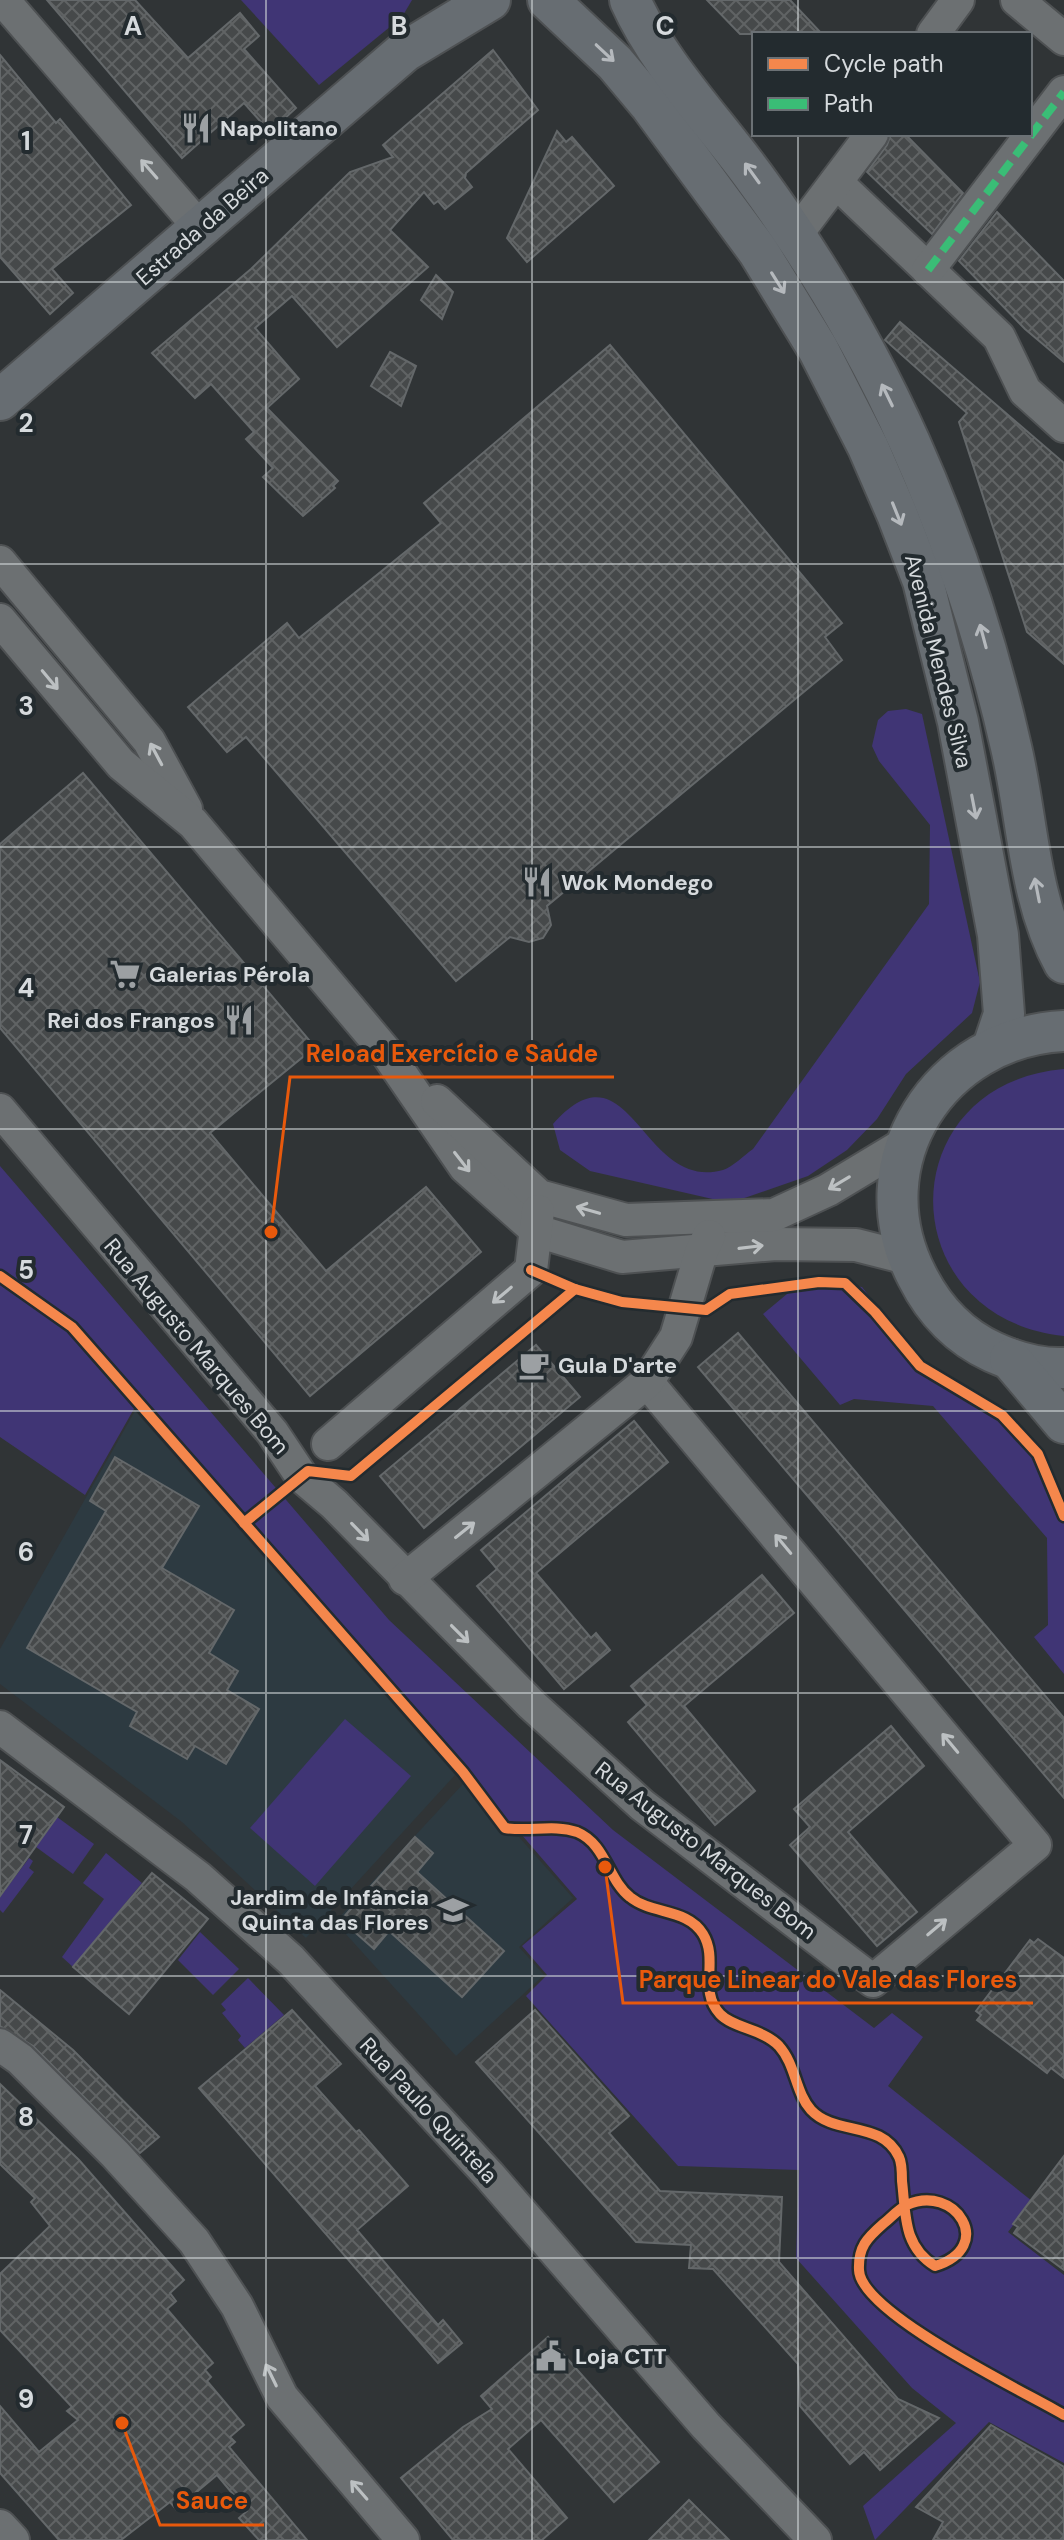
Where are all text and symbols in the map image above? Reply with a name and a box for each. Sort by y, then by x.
text: A [124,9,142,43]
text: B [391,9,407,43]
text: C [655,9,675,43]
legend [752,32,1032,136]
one-way arrow [594,44,614,62]
text: Cycle path [824,48,943,79]
text: Path [824,88,873,119]
restaurant icon: Napolitano [179,111,213,145]
place label: Napolitano [220,114,338,143]
text: 1 [21,124,31,158]
one-way arrow [140,159,158,180]
street label: Estrada da Beira [130,161,275,292]
one-way arrow [743,163,760,185]
one-way arrow [770,271,786,294]
one-way arrow [879,383,894,407]
text: 2 [18,406,34,440]
one-way arrow [890,501,905,526]
street label: Avenida Mendes Silva [898,551,979,771]
one-way arrow [975,623,990,649]
one-way arrow [41,669,59,689]
text: 3 [18,689,34,723]
one-way arrow [148,742,163,766]
one-way arrow [968,794,983,819]
restaurant icon: Wok Mondego [520,865,554,899]
place label: Wok Mondego [561,868,713,897]
one-way arrow [1029,878,1044,903]
supermarket icon: Galerias Pérola [108,957,142,991]
place label: Galerias Pérola [149,960,310,989]
text: 4 [18,971,34,1005]
restaurant icon: Rei dos Frangos [222,1003,256,1037]
place label: Rei dos Frangos [47,1006,215,1035]
callout: Reload Exercício e Saúde [290,1029,614,1077]
text: Reload Exercício e Saúde [306,1038,598,1069]
one-way arrow [454,1151,471,1172]
one-way arrow [828,1176,851,1192]
one-way arrow [576,1201,602,1216]
street label: Rua Augusto Marques Bom [98,1232,295,1460]
one-way arrow [737,1240,764,1255]
text: 5 [18,1253,34,1287]
one-way arrow [492,1285,512,1303]
cafe icon: Gula D'arte [517,1348,551,1382]
place label: Gula D'arte [558,1351,677,1380]
one-way arrow [455,1521,475,1539]
one-way arrow [350,1522,369,1542]
one-way arrow [774,1534,792,1555]
text: 6 [18,1535,34,1569]
one-way arrow [450,1624,469,1643]
one-way arrow [941,1734,959,1754]
street label: Rua Augusto Marques Bom [589,1755,822,1946]
text: 7 [19,1818,33,1852]
place label: Jardim de Infância Quinta das Flores [230,1883,429,1937]
school or university icon: Jardim de Infância Quinta das Flores [436,1893,470,1927]
one-way arrow [926,1918,947,1936]
callout: Parque Linear do Vale das Flores [623,1955,1033,2003]
text: Parque Linear do Vale das Flores [639,1964,1017,1995]
street label: Rua Paulo Quintela [353,2031,504,2189]
text: 8 [18,2100,34,2134]
public building icon: Loja CTT [534,2339,568,2373]
place label: Loja CTT [575,2342,667,2371]
one-way arrow [263,2364,278,2388]
text: 9 [18,2382,34,2416]
callout: Sauce [160,2477,264,2525]
one-way arrow [350,2480,368,2500]
text: Sauce [176,2485,248,2516]

